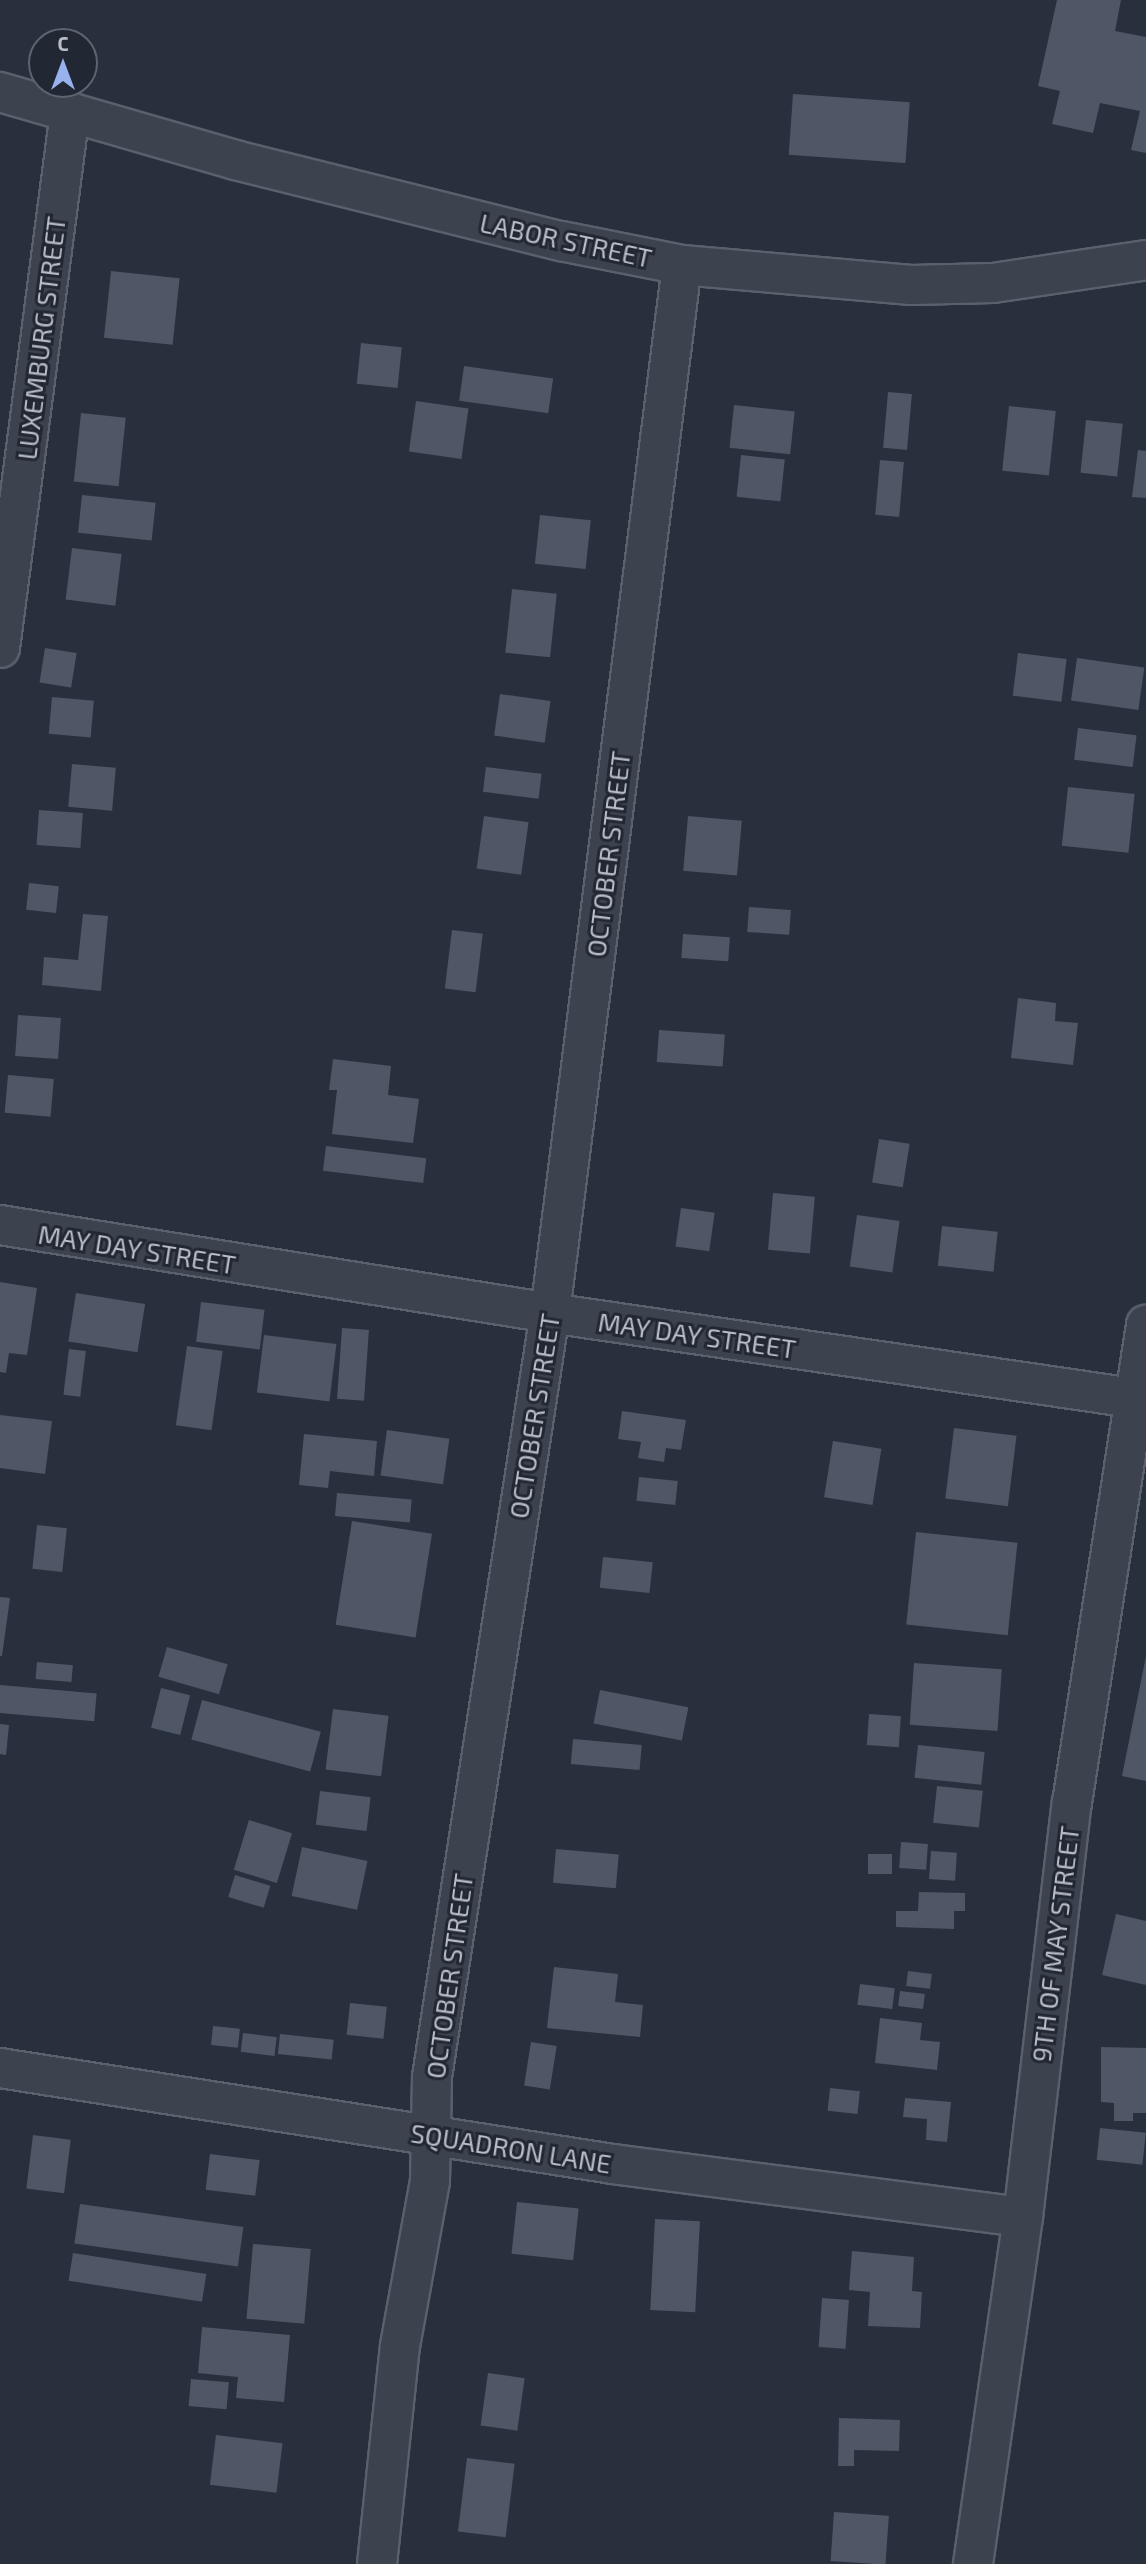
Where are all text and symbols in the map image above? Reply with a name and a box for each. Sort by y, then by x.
north arrow [28,28,98,98]
text: С [57,32,69,55]
street label: LABOR STREET [477,207,655,273]
street label: LUXEMBURG STREET [11,215,71,461]
street label: OCTOBER STREET [580,749,636,959]
street label: MAY DAY STREET [35,1218,239,1280]
street label: MAY DAY STREET [595,1306,799,1364]
street label: OCTOBER STREET [502,1311,566,1521]
street label: 9TH OF MAY STREET [1025,1824,1085,2064]
street label: OCTOBER STREET [419,1871,479,2081]
street label: SQUADRON LANE [408,2117,614,2179]

